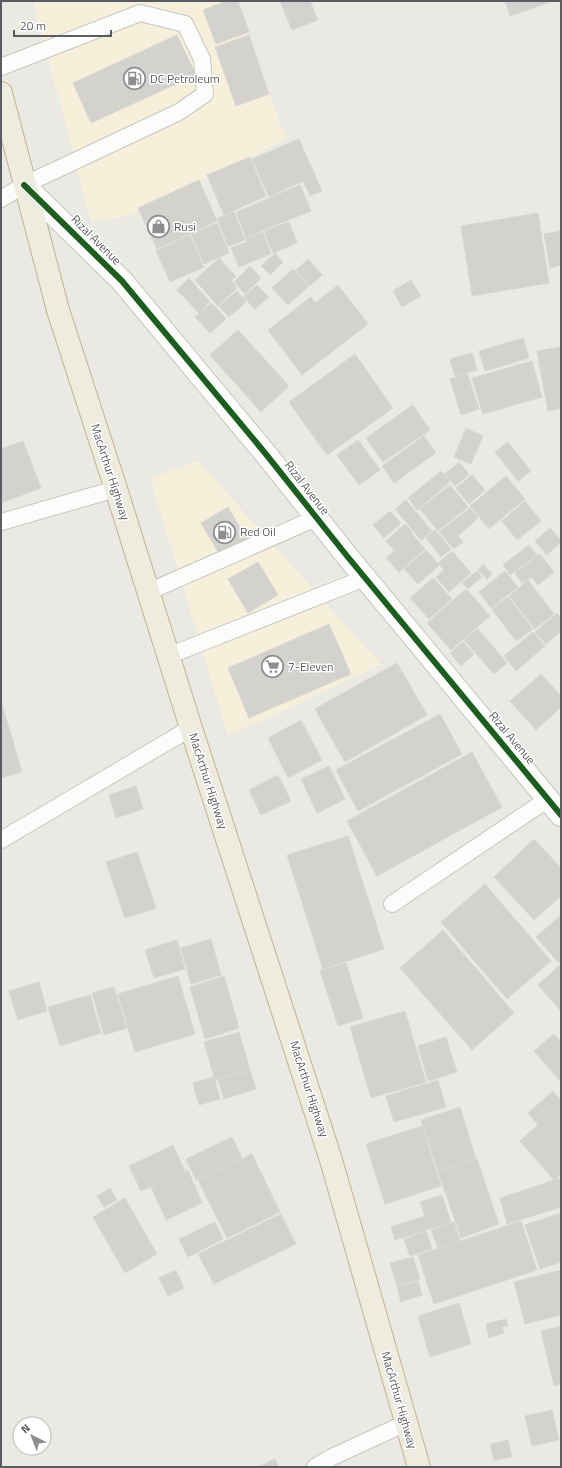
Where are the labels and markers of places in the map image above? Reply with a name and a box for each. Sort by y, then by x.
fuel station icon: DC Petroleum [121,66,147,92]
place label: DC Petroleum [150,69,220,88]
shop icon: Rusi [145,214,171,240]
place label: Rusi [174,217,196,236]
fuel station icon: Red Oil [212,519,238,545]
place label: Red Oil [240,522,276,541]
supermarket icon: 7-Eleven [259,654,285,680]
place label: 7-Eleven [288,657,334,676]

